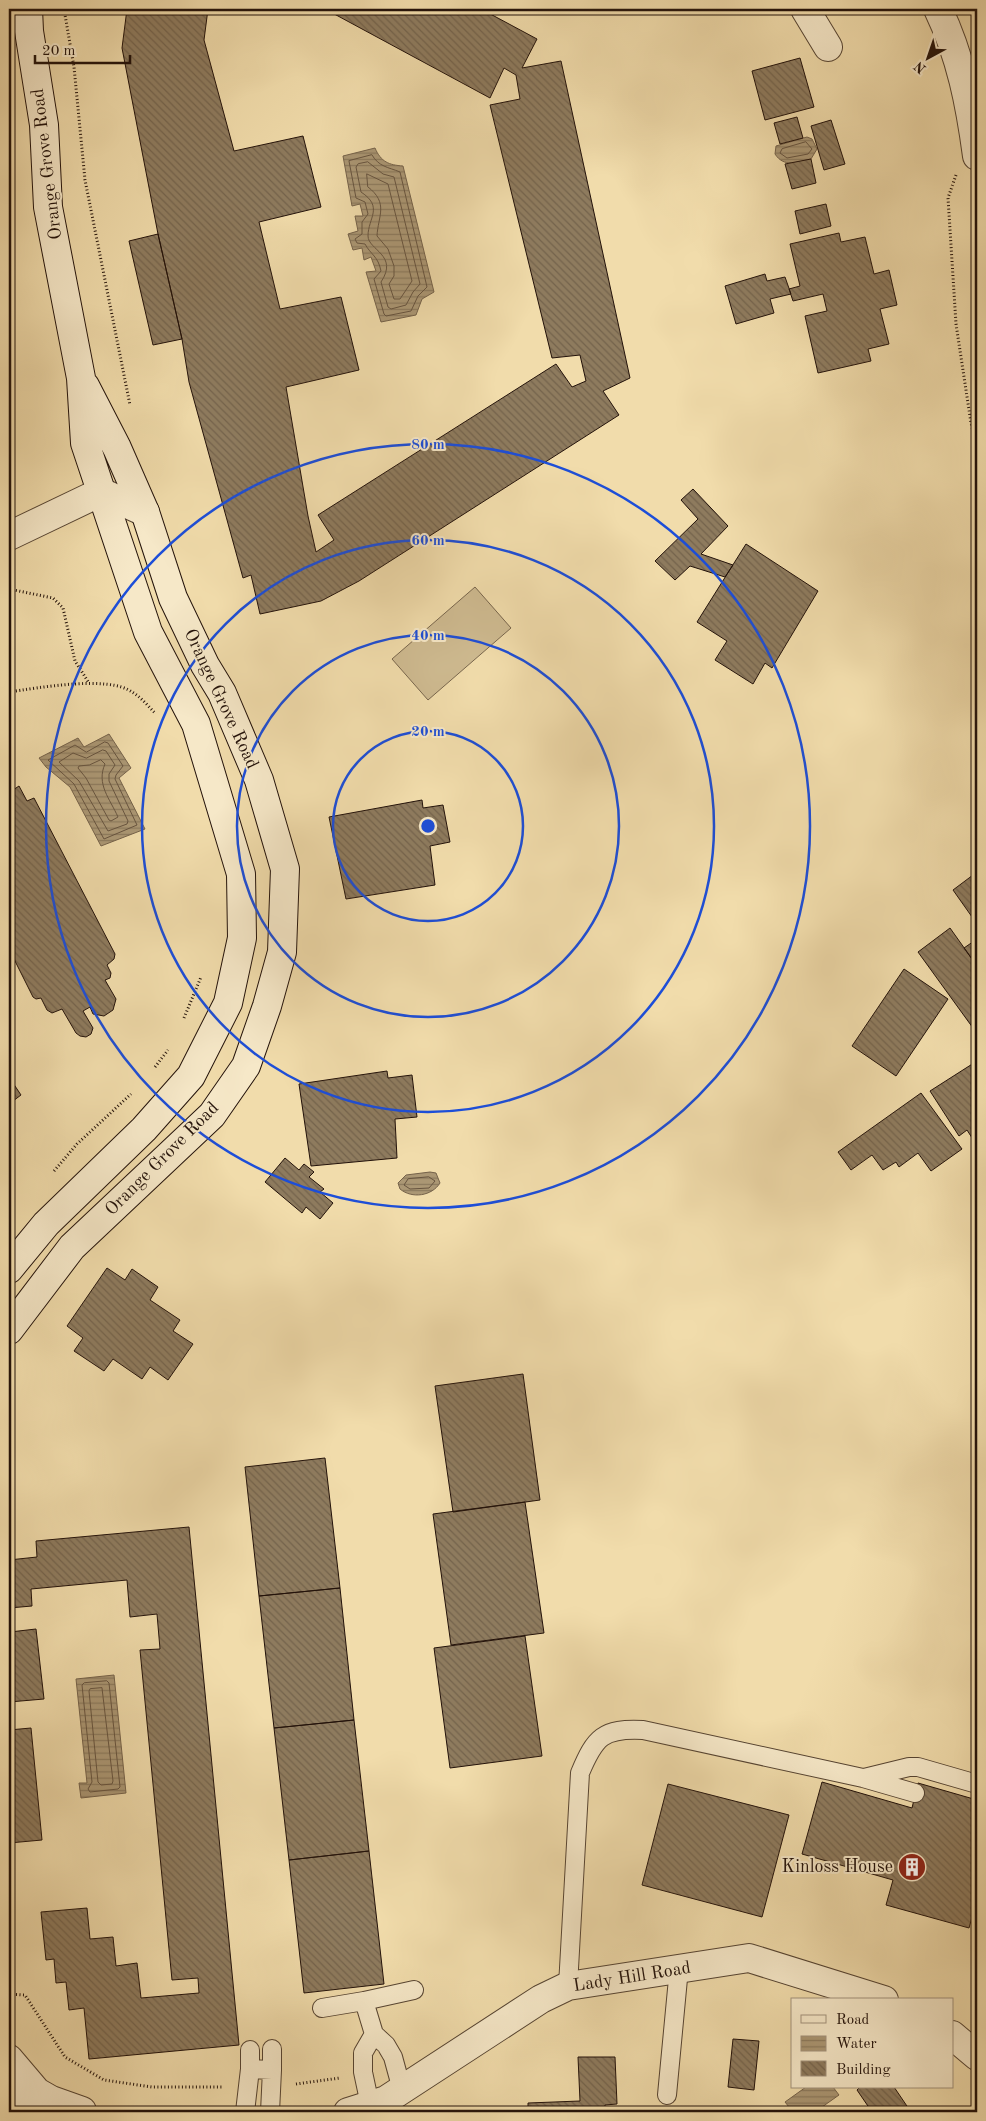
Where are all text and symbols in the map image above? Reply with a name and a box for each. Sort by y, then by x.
scale bar [35,32,130,64]
north arrow [904,32,954,82]
text: 20 m [42,44,76,59]
text: N [911,58,929,76]
street label: Orange Grove Road [29,87,65,241]
text: 80 m [411,438,445,453]
text: 60 m [411,534,445,549]
street label: Orange Grove Road [181,626,261,772]
text: 40 m [411,629,445,644]
text: 20 m [411,725,445,740]
centre of rings [419,817,437,835]
street label: Orange Grove Road [102,1099,222,1219]
building icon: Kinloss House [897,1852,927,1882]
place label: Kinloss House [782,1858,893,1876]
street label: Lady Hill Road [572,1959,692,1995]
legend [791,1998,954,2088]
text: Road [836,2013,870,2028]
text: Water [836,2037,877,2052]
text: Building [836,2063,891,2078]

